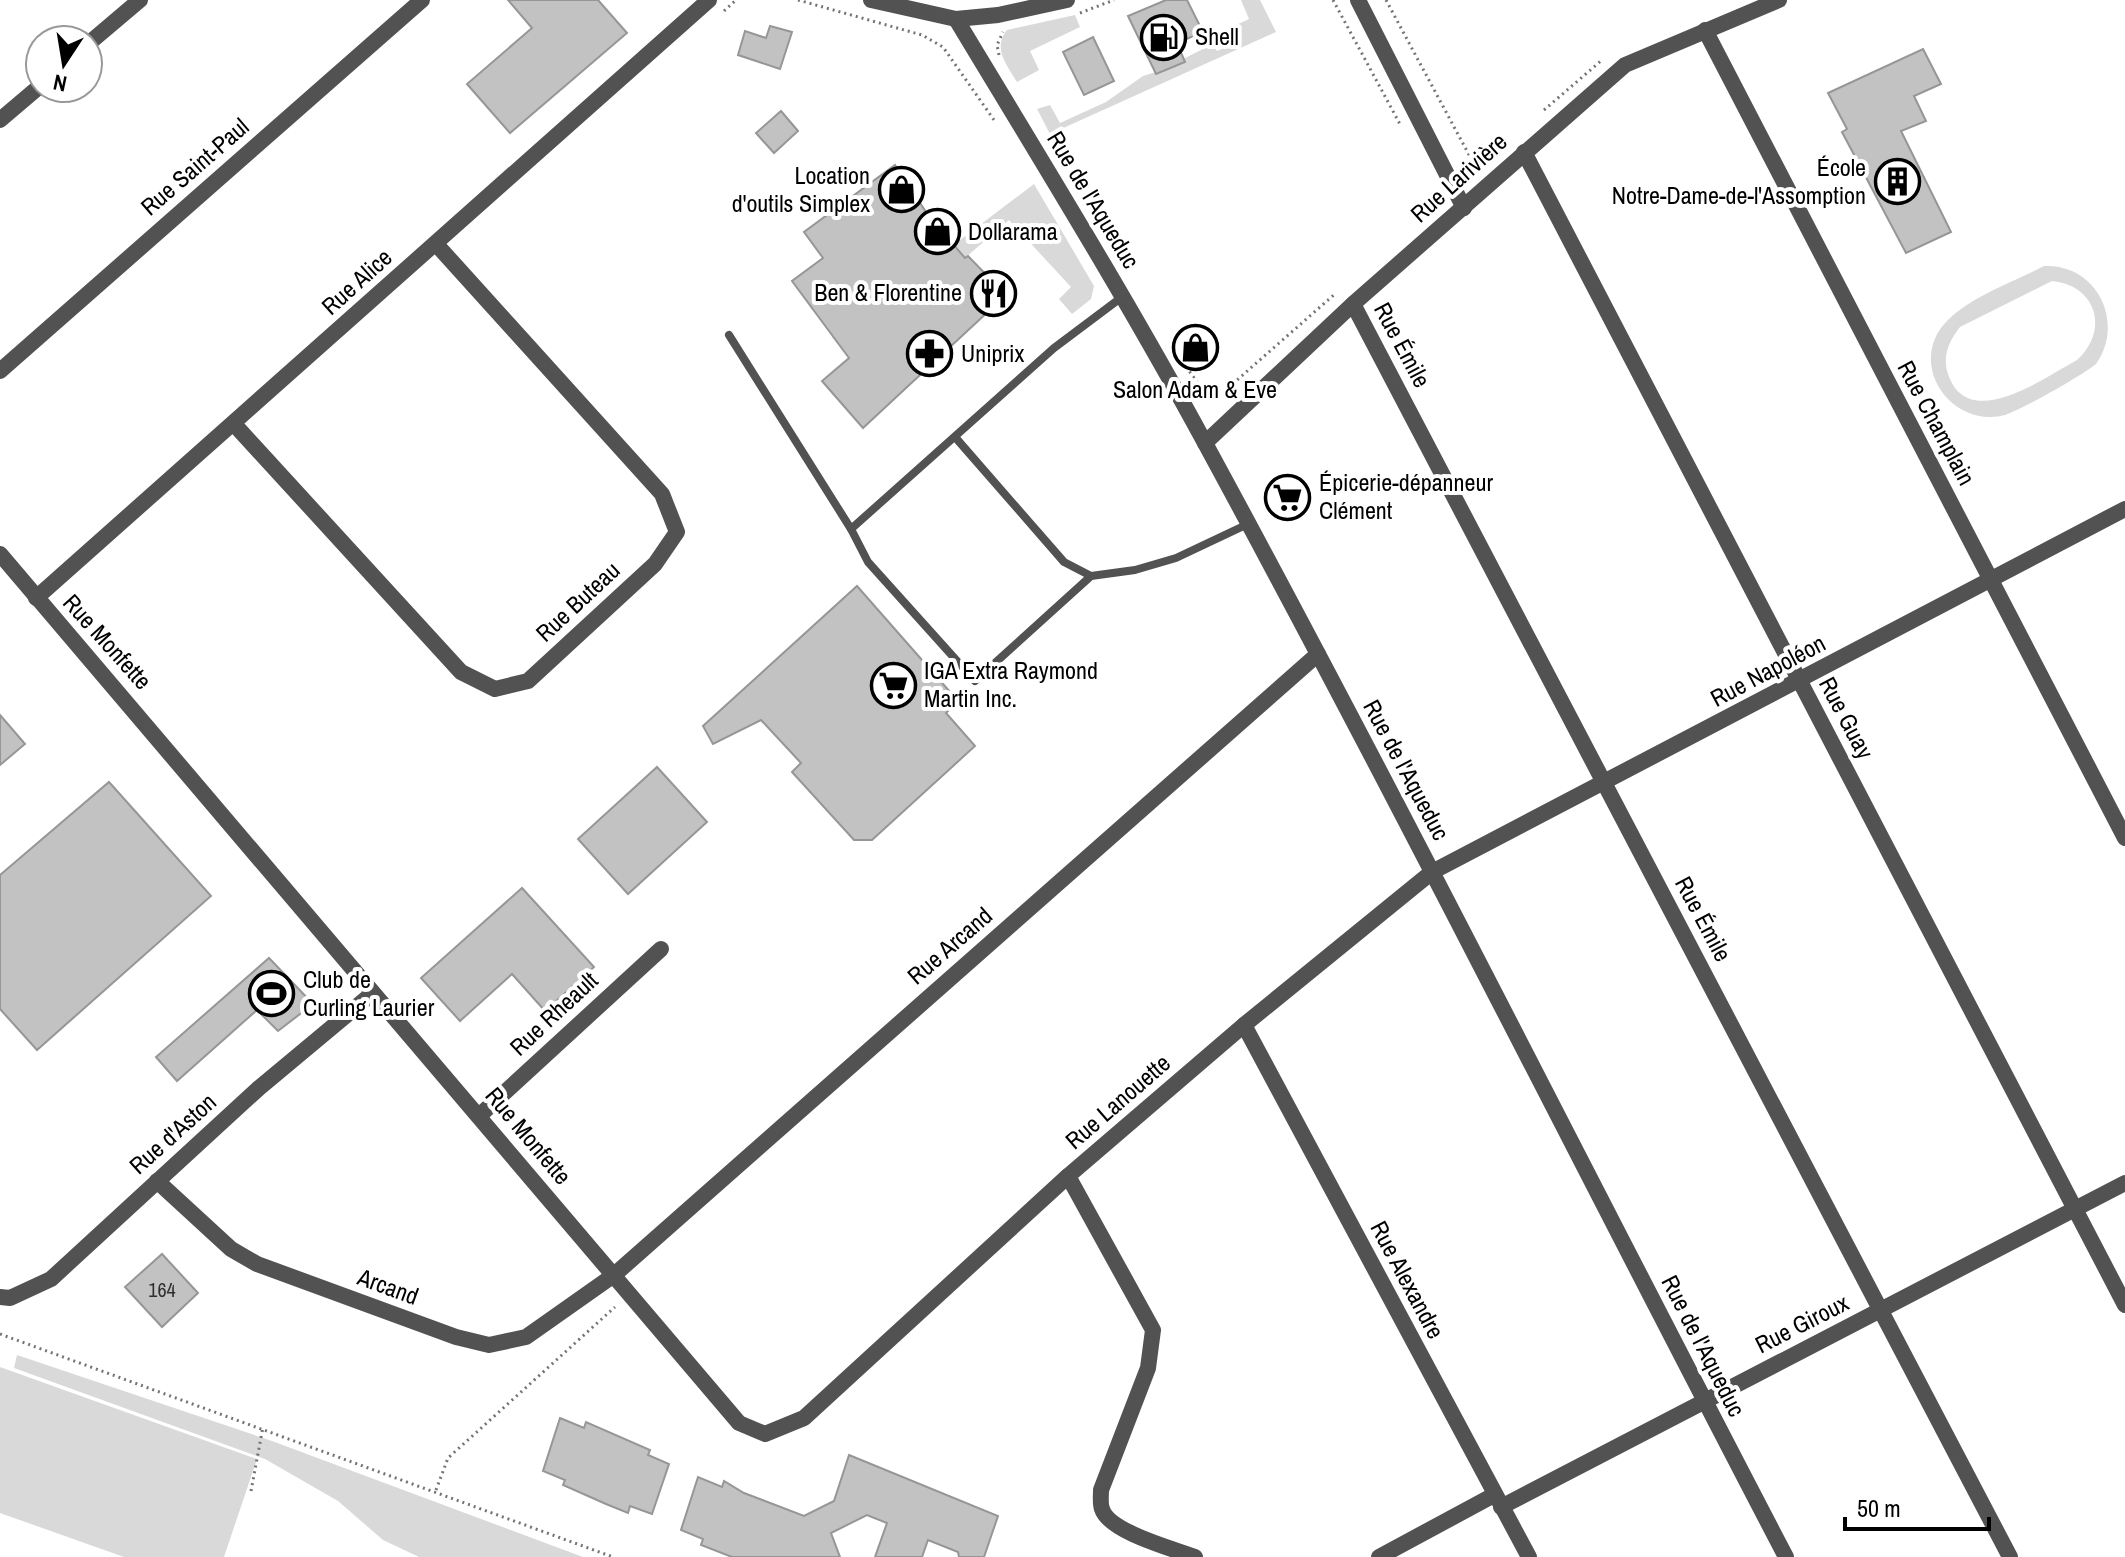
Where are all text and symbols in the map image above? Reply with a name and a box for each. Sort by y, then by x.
fuel station icon: Shell [1140,13,1188,61]
place label: Shell [1195,20,1239,52]
north arrow [24,24,104,104]
text: N [50,68,69,100]
street label: Rue Saint-Paul [133,110,255,222]
street label: Rue de l'Aqueduc [1040,125,1148,274]
street label: Rue Larivière [1403,125,1513,229]
place label: École Notre-Dame-de-l'Assomption [1612,151,1866,211]
building icon: École Notre-Dame-de-l'Assomption [1873,158,1921,206]
place label: Location d'outils Simplex [732,159,870,219]
shop icon: Location d'outils Simplex [877,166,925,214]
shop icon: Dollarama [913,208,961,256]
place label: Dollarama [968,215,1058,247]
street label: Rue Alice [314,241,398,321]
restaurant icon: Ben & Florentine [969,269,1017,317]
place label: Ben & Florentine [814,276,962,308]
street label: Rue Émile [1367,296,1439,393]
shop icon: Salon Adam & Eve [1171,324,1219,372]
pharmacy icon: Uniprix [906,330,954,378]
place label: Uniprix [961,337,1025,369]
street label: Rue Champlain [1891,355,1983,490]
place label: Salon Adam & Eve [1113,373,1277,405]
place label: Épicerie-dépanneur Clément [1319,466,1493,526]
supermarket icon: Épicerie-dépanneur Clément [1264,473,1312,521]
street label: Rue Buteau [528,554,626,648]
street label: Rue Monfette [56,587,159,696]
street label: Rue Napoléon [1704,626,1831,714]
place label: IGA Extra Raymond Martin Inc. [924,654,1098,714]
supermarket icon: IGA Extra Raymond Martin Inc. [869,661,917,709]
street label: Rue Guay [1812,671,1882,764]
street label: Rue de l'Aqueduc [1356,694,1457,845]
street label: Rue Émile [1668,870,1740,967]
street label: Rue Arcand [900,899,999,991]
place label: Club de Curling Laurier [303,963,435,1023]
street label: Rue Rheault [502,964,605,1062]
sports icon: Club de Curling Laurier [248,970,296,1018]
street label: Rue Lanouette [1058,1047,1177,1156]
street label: Rue Monfette [479,1080,579,1191]
street label: Rue d'Aston [122,1086,223,1181]
street label: Rue Alexandre [1363,1215,1452,1344]
street label: Arcand [353,1260,423,1312]
street label: Rue de l'Aqueduc [1655,1269,1753,1422]
house number: 164 [148,1276,176,1303]
street label: Rue Giroux [1749,1286,1854,1360]
scale bar [1845,1481,1989,1531]
text: 50 m [1857,1492,1901,1524]

